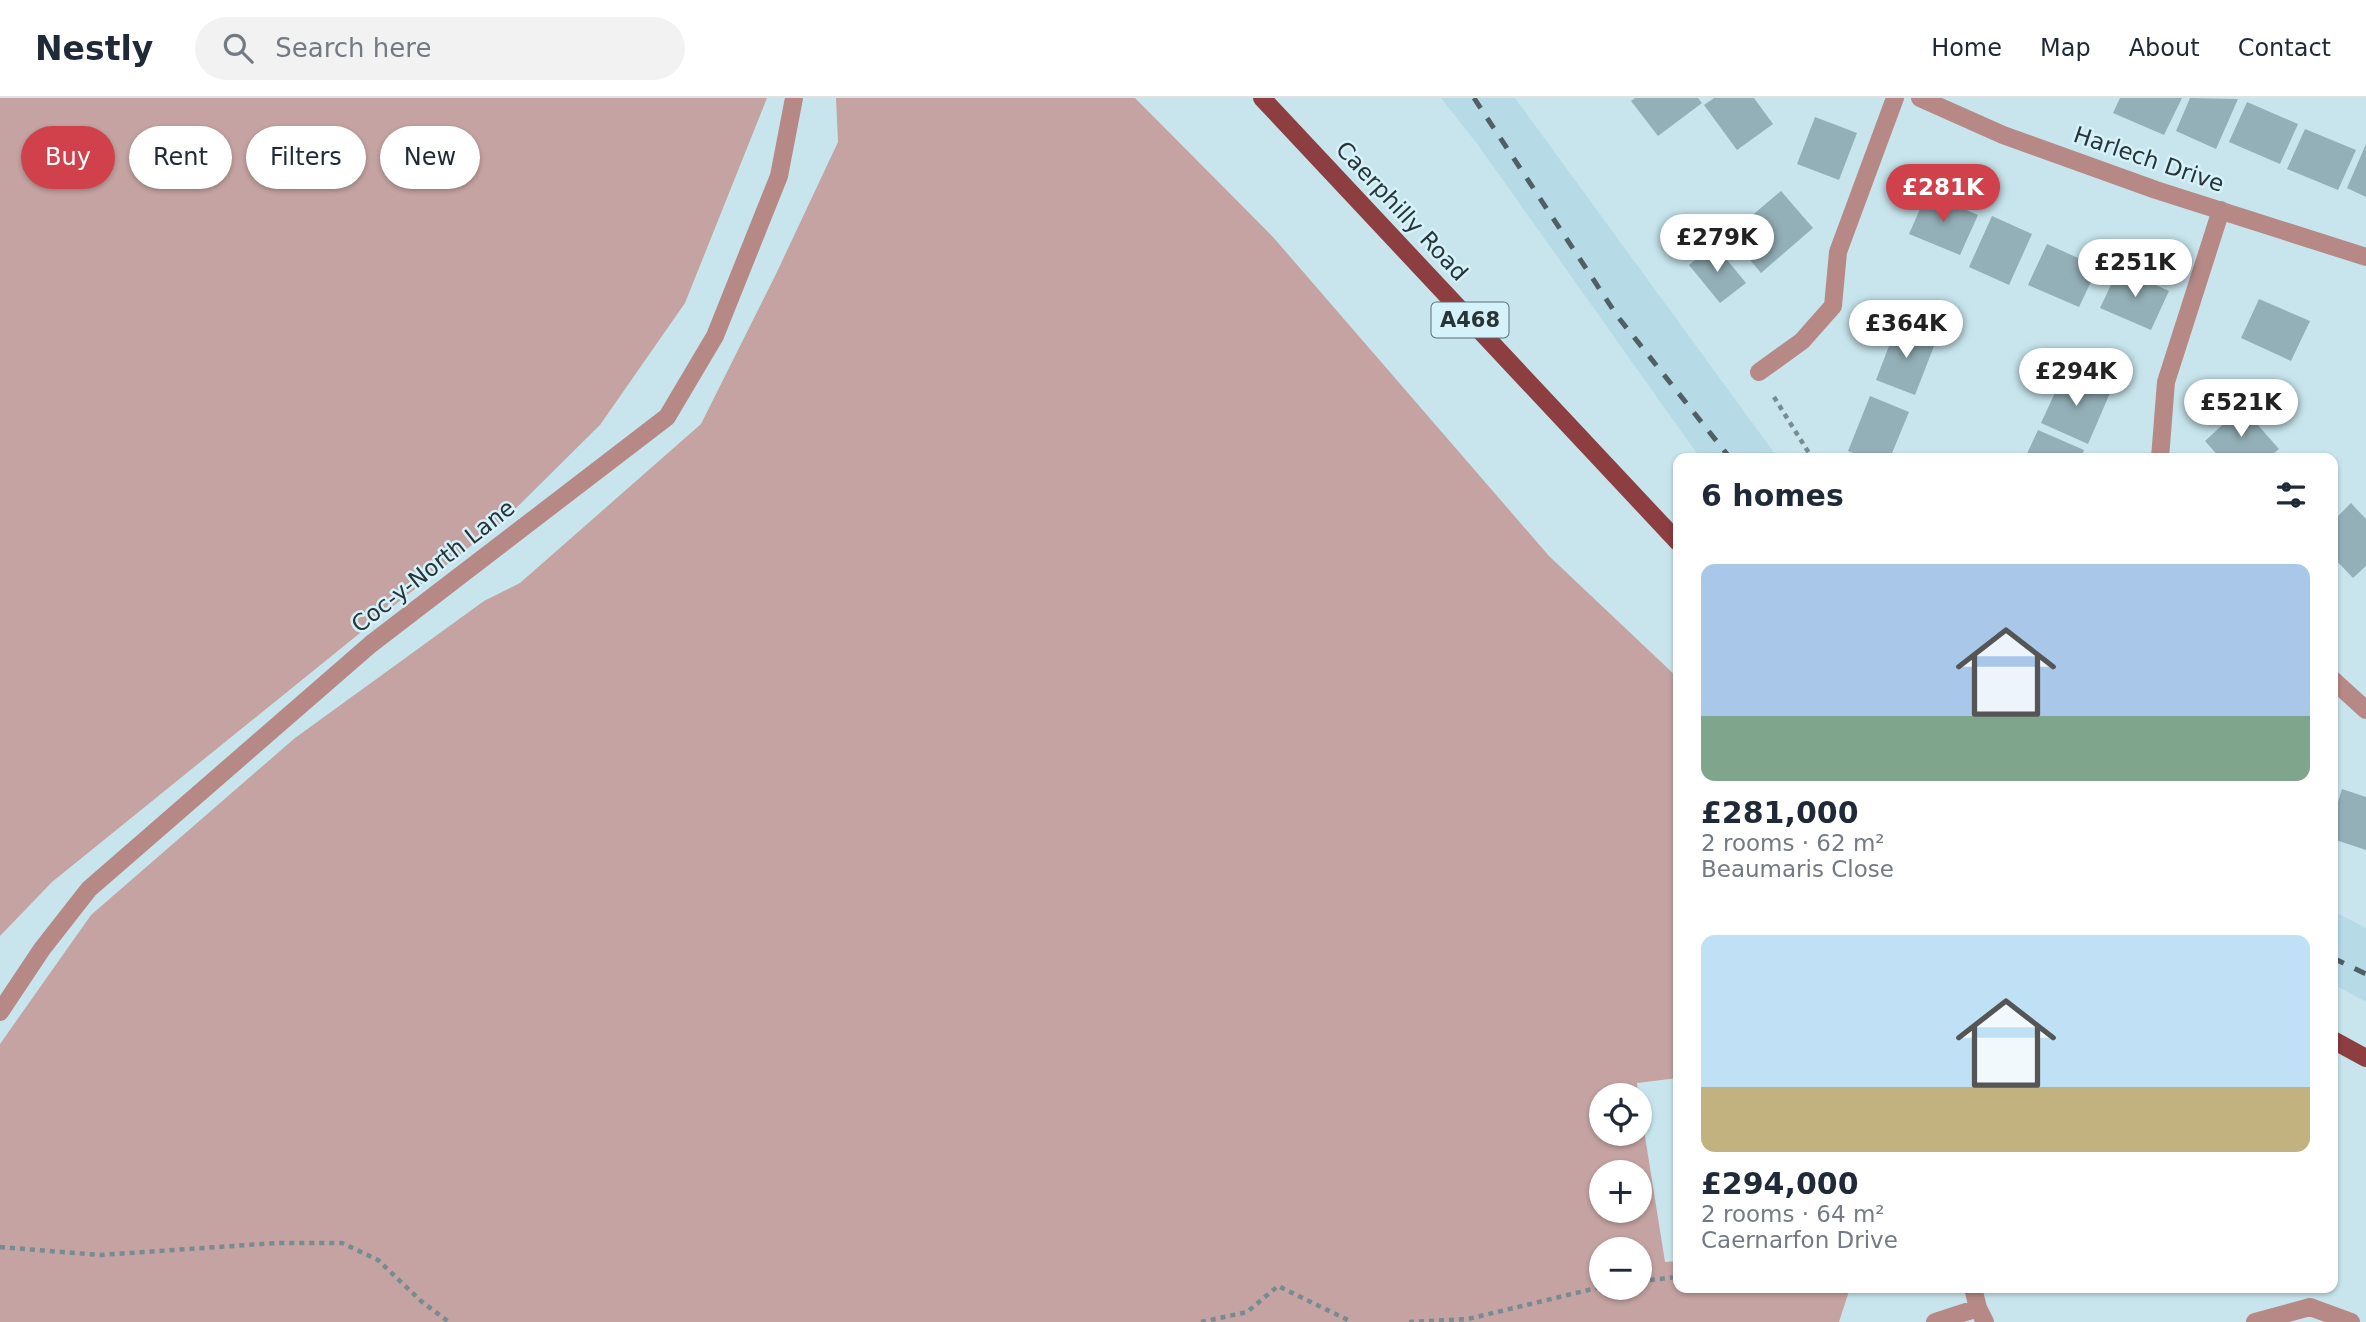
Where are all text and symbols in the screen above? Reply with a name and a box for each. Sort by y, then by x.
search box [195,17,685,80]
text: Nestly [35,29,153,68]
icon: search [219,29,257,67]
text: Search here [275,33,431,63]
text: Home [1931,34,2002,62]
text: Map [2040,34,2091,62]
text: About [2129,34,2200,62]
text: Contact [2238,34,2331,62]
street label: Harlech Drive [2070,121,2228,197]
chip: Buy [21,126,115,189]
chip: Rent [129,126,232,189]
chip: Filters [246,126,366,189]
chip: New [380,126,480,189]
street label: Caerphilly Road [1331,136,1473,286]
pin: £281K [1894,164,1992,224]
text: £281K [1902,174,1984,200]
pin: £279K [1668,214,1766,274]
text: £279K [1676,224,1758,250]
pin: £251K [2086,240,2184,299]
text: £251K [2094,249,2176,275]
pin: £364K [1857,300,1955,360]
road number: A468 [1432,302,1508,338]
text: £364K [1865,310,1947,336]
pin: £294K [2027,348,2125,408]
text: £294K [2035,358,2117,384]
pin: £521K [2192,380,2290,439]
text: £521K [2200,389,2282,415]
icon: filters [2272,476,2310,514]
text: 6 homes [1701,478,1844,513]
street label: Coc-y-North Lane [346,494,520,638]
icon: home [1943,609,2069,735]
text: £281,000 [1701,795,1859,830]
text: 2 rooms · 62 m² [1701,830,1885,856]
text: Beaumaris Close [1701,856,1894,882]
icon: home [1943,980,2069,1106]
map controls [1589,1083,1652,1300]
button: locate [1589,1083,1652,1146]
button: + [1589,1160,1652,1223]
text: £294,000 [1701,1166,1859,1201]
text: 2 rooms · 64 m² [1701,1201,1885,1227]
text: Caernarfon Drive [1701,1227,1898,1253]
button: − [1589,1237,1652,1300]

